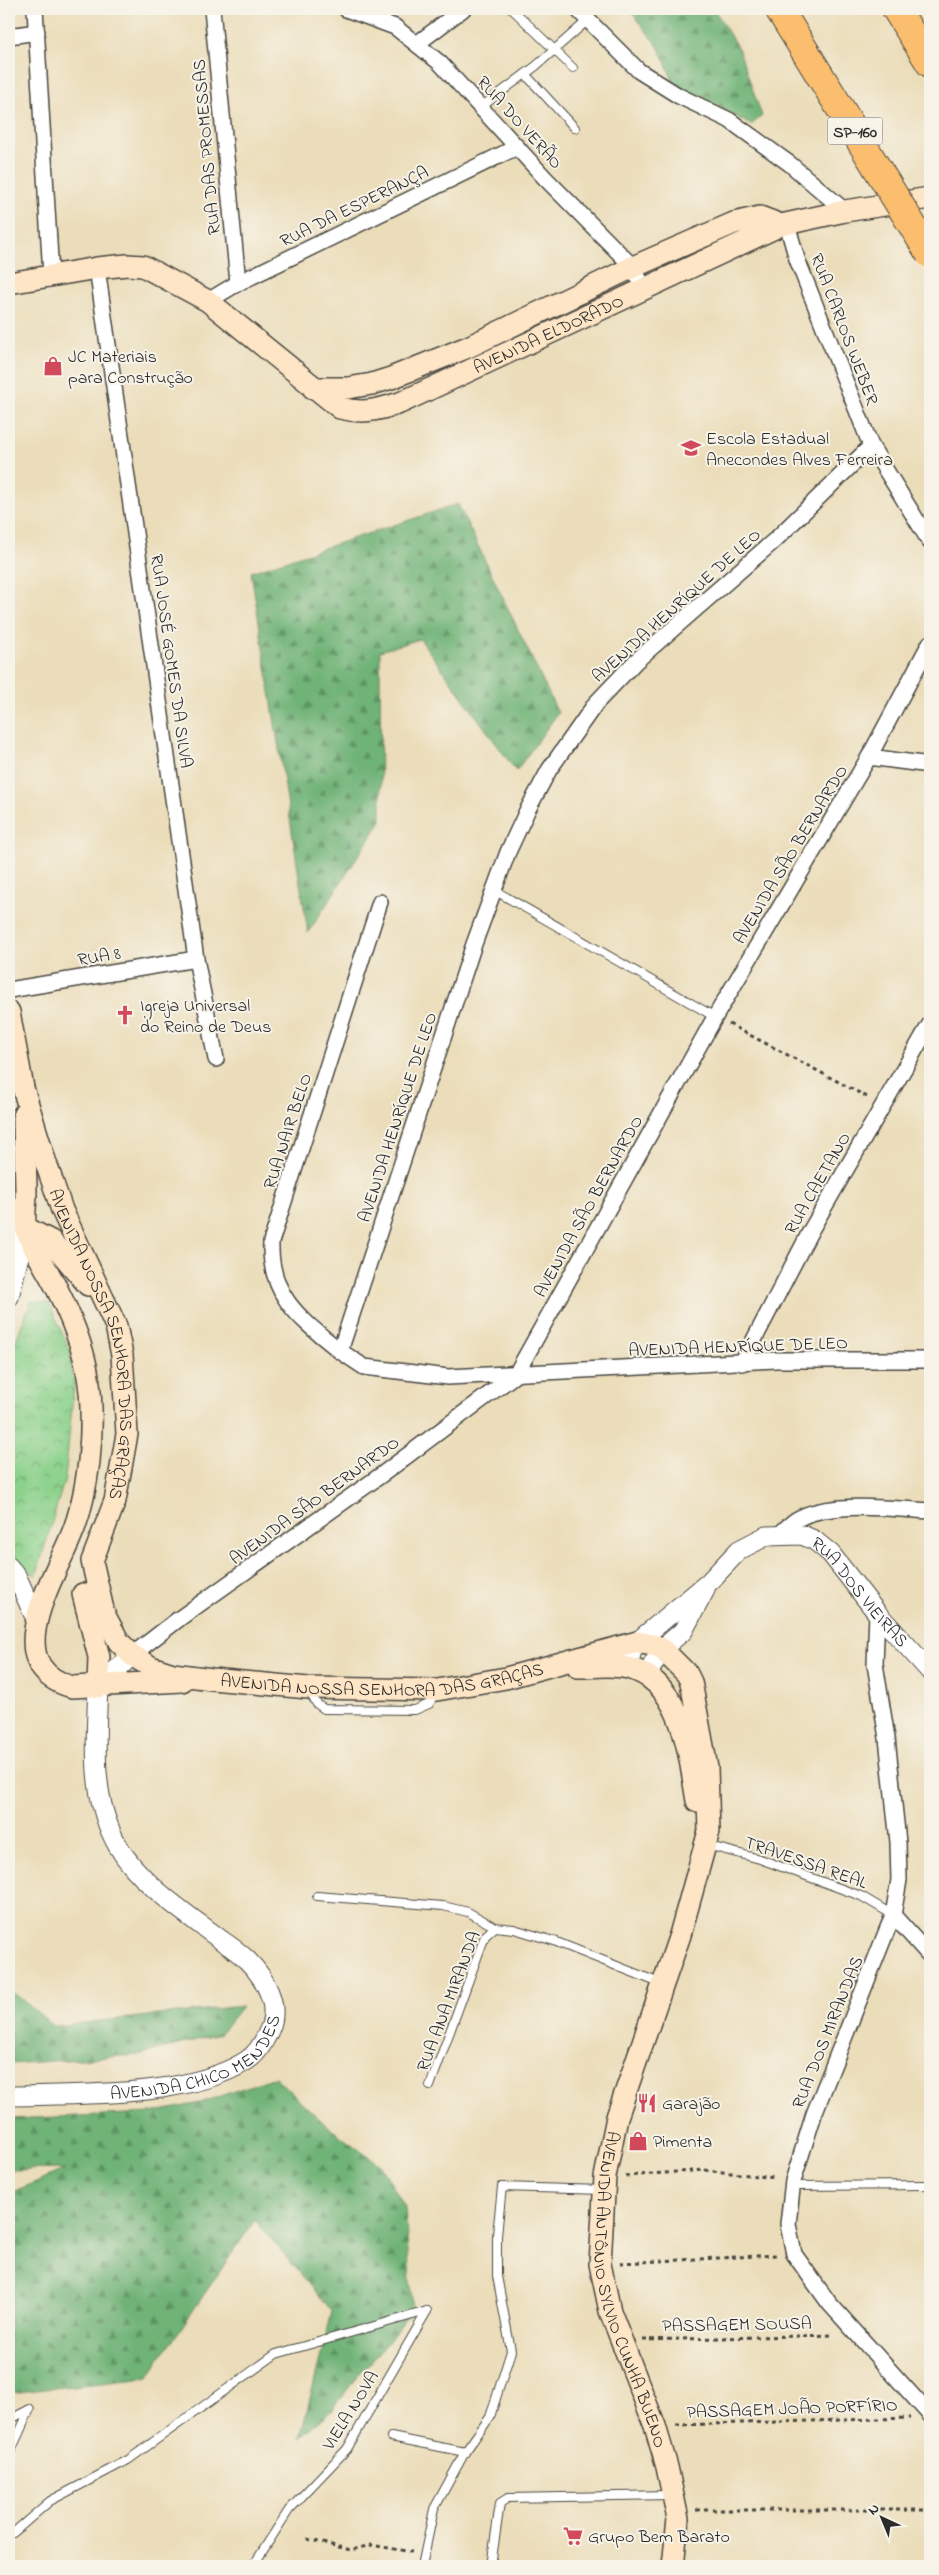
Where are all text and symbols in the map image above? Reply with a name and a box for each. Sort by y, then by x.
street label: RUA DAS PROMESSAS [187,58,229,236]
street label: RUA DO VERÃO [469,71,568,176]
road number: SP-160 [828,118,882,144]
street label: RUA DA ESPERANÇA [276,160,434,255]
street label: RUA CARLOS WEBER [802,250,884,409]
street label: AVENIDA ELDORADO [470,289,629,382]
place label: JC Materiais para Construção [68,345,193,392]
shop icon: JC Materiais para Construção [42,355,64,377]
place label: Escola Estadual Anecondes Alves Ferreira [706,427,893,474]
school or university icon: Escola Estadual Anecondes Alves Ferreira [680,437,702,459]
street label: AVENIDA HENRÍQUE DE LEO [587,523,768,690]
street label: RUA JOSÉ GOMES DA SILVA [142,553,198,770]
street label: AVENIDA SÃO BERNARDO [728,761,856,950]
street label: RUA 8 [76,942,123,974]
place label: Igreja Universal do Reino de Deus [140,994,271,1041]
church icon: Igreja Universal do Reino de Deus [114,1004,136,1026]
street label: AVENIDA HENRÍQUE DE LEO [353,1009,445,1226]
street label: RUA NAIR BELO [258,1070,320,1193]
street label: AVENIDA SÃO BERNARDO [529,1111,651,1303]
street label: RUA CAETANO [779,1128,859,1240]
street label: AVENIDA NOSSA SENHORA DAS GRAÇAS [41,1186,138,1501]
street label: AVENIDA HENRÍQUE DE LEO [628,1331,848,1365]
street label: AVENIDA SÃO BERNARDO [225,1431,406,1572]
street label: RUA DOS VIEIRAS [805,1532,913,1654]
street label: AVENIDA NOSSA SENHORA DAS GRAÇAS [219,1657,547,1705]
street label: TRAVESSA REAL [741,1831,870,1897]
street label: RUA ANA MIRANDA [411,1928,489,2076]
street label: RUA DOS MIRANDAS [786,1953,871,2113]
street label: AVENIDA CHICO MENDES [109,2013,288,2108]
restaurant icon: Garajão [636,2092,658,2114]
place label: Garajão [662,2092,720,2118]
street label: AVENIDA ANTÔNIO SYLVIO CUNHA BUENO [585,2128,672,2451]
shop icon: Pimenta [627,2130,649,2152]
place label: Pimenta [653,2130,712,2156]
street label: PASSAGEM SOUSA [662,2312,812,2340]
street label: VIELA NOVA [316,2366,386,2457]
street label: PASSAGEM JOÃO PORFÍRIO [686,2393,898,2427]
north arrow [856,2492,906,2542]
text: N [863,2499,885,2521]
supermarket icon: Grupo Bem Barato [562,2525,584,2547]
place label: Grupo Bem Barato [588,2525,730,2551]

